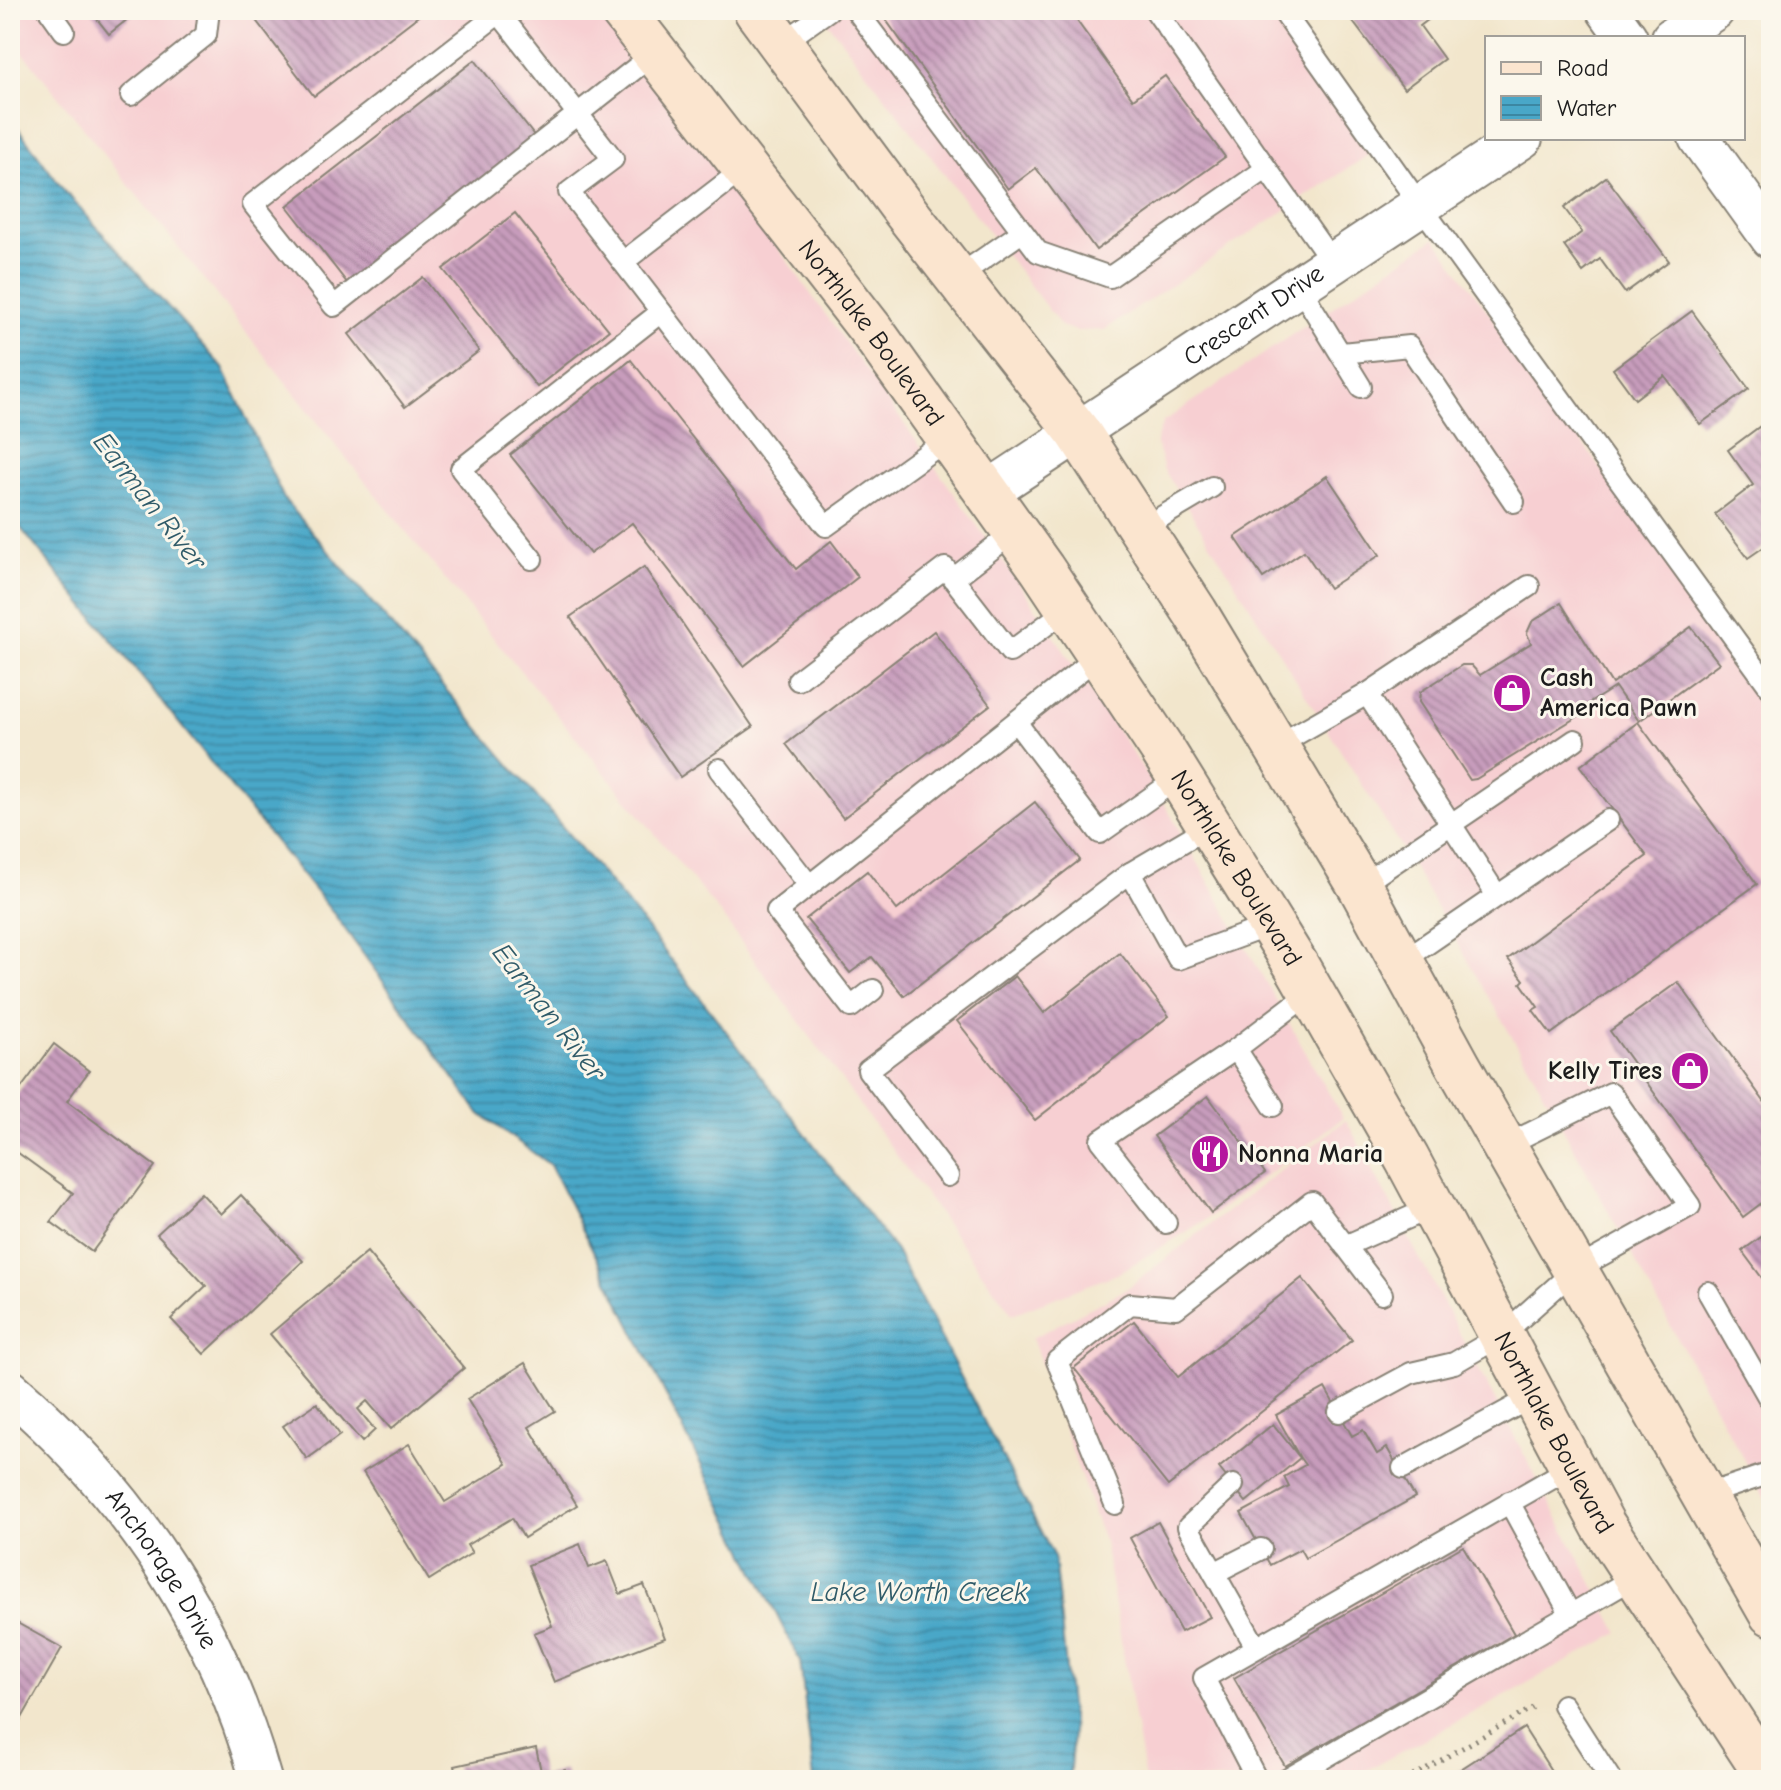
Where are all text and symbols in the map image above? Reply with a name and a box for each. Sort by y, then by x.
legend [1485,36,1745,140]
text: Road [1557,54,1609,82]
text: Water [1557,94,1617,122]
street label: Northlake Boulevard [792,234,950,432]
street label: Crescent Drive [1178,258,1330,373]
water label: Earman River [87,426,215,577]
place label: Cash America Pawn [1540,663,1697,723]
shop icon: Cash America Pawn [1491,672,1533,714]
street label: Northlake Boulevard [1164,765,1308,972]
water label: Earman River [486,937,614,1088]
shop icon: Kelly Tires [1669,1050,1711,1092]
place label: Kelly Tires [1548,1056,1662,1086]
restaurant icon: Nonna Maria [1189,1133,1231,1175]
place label: Nonna Maria [1238,1139,1383,1169]
street label: Northlake Boulevard [1487,1327,1620,1540]
street label: Anchorage Drive [99,1483,224,1654]
water label: Lake Worth Creek [811,1576,1028,1608]

